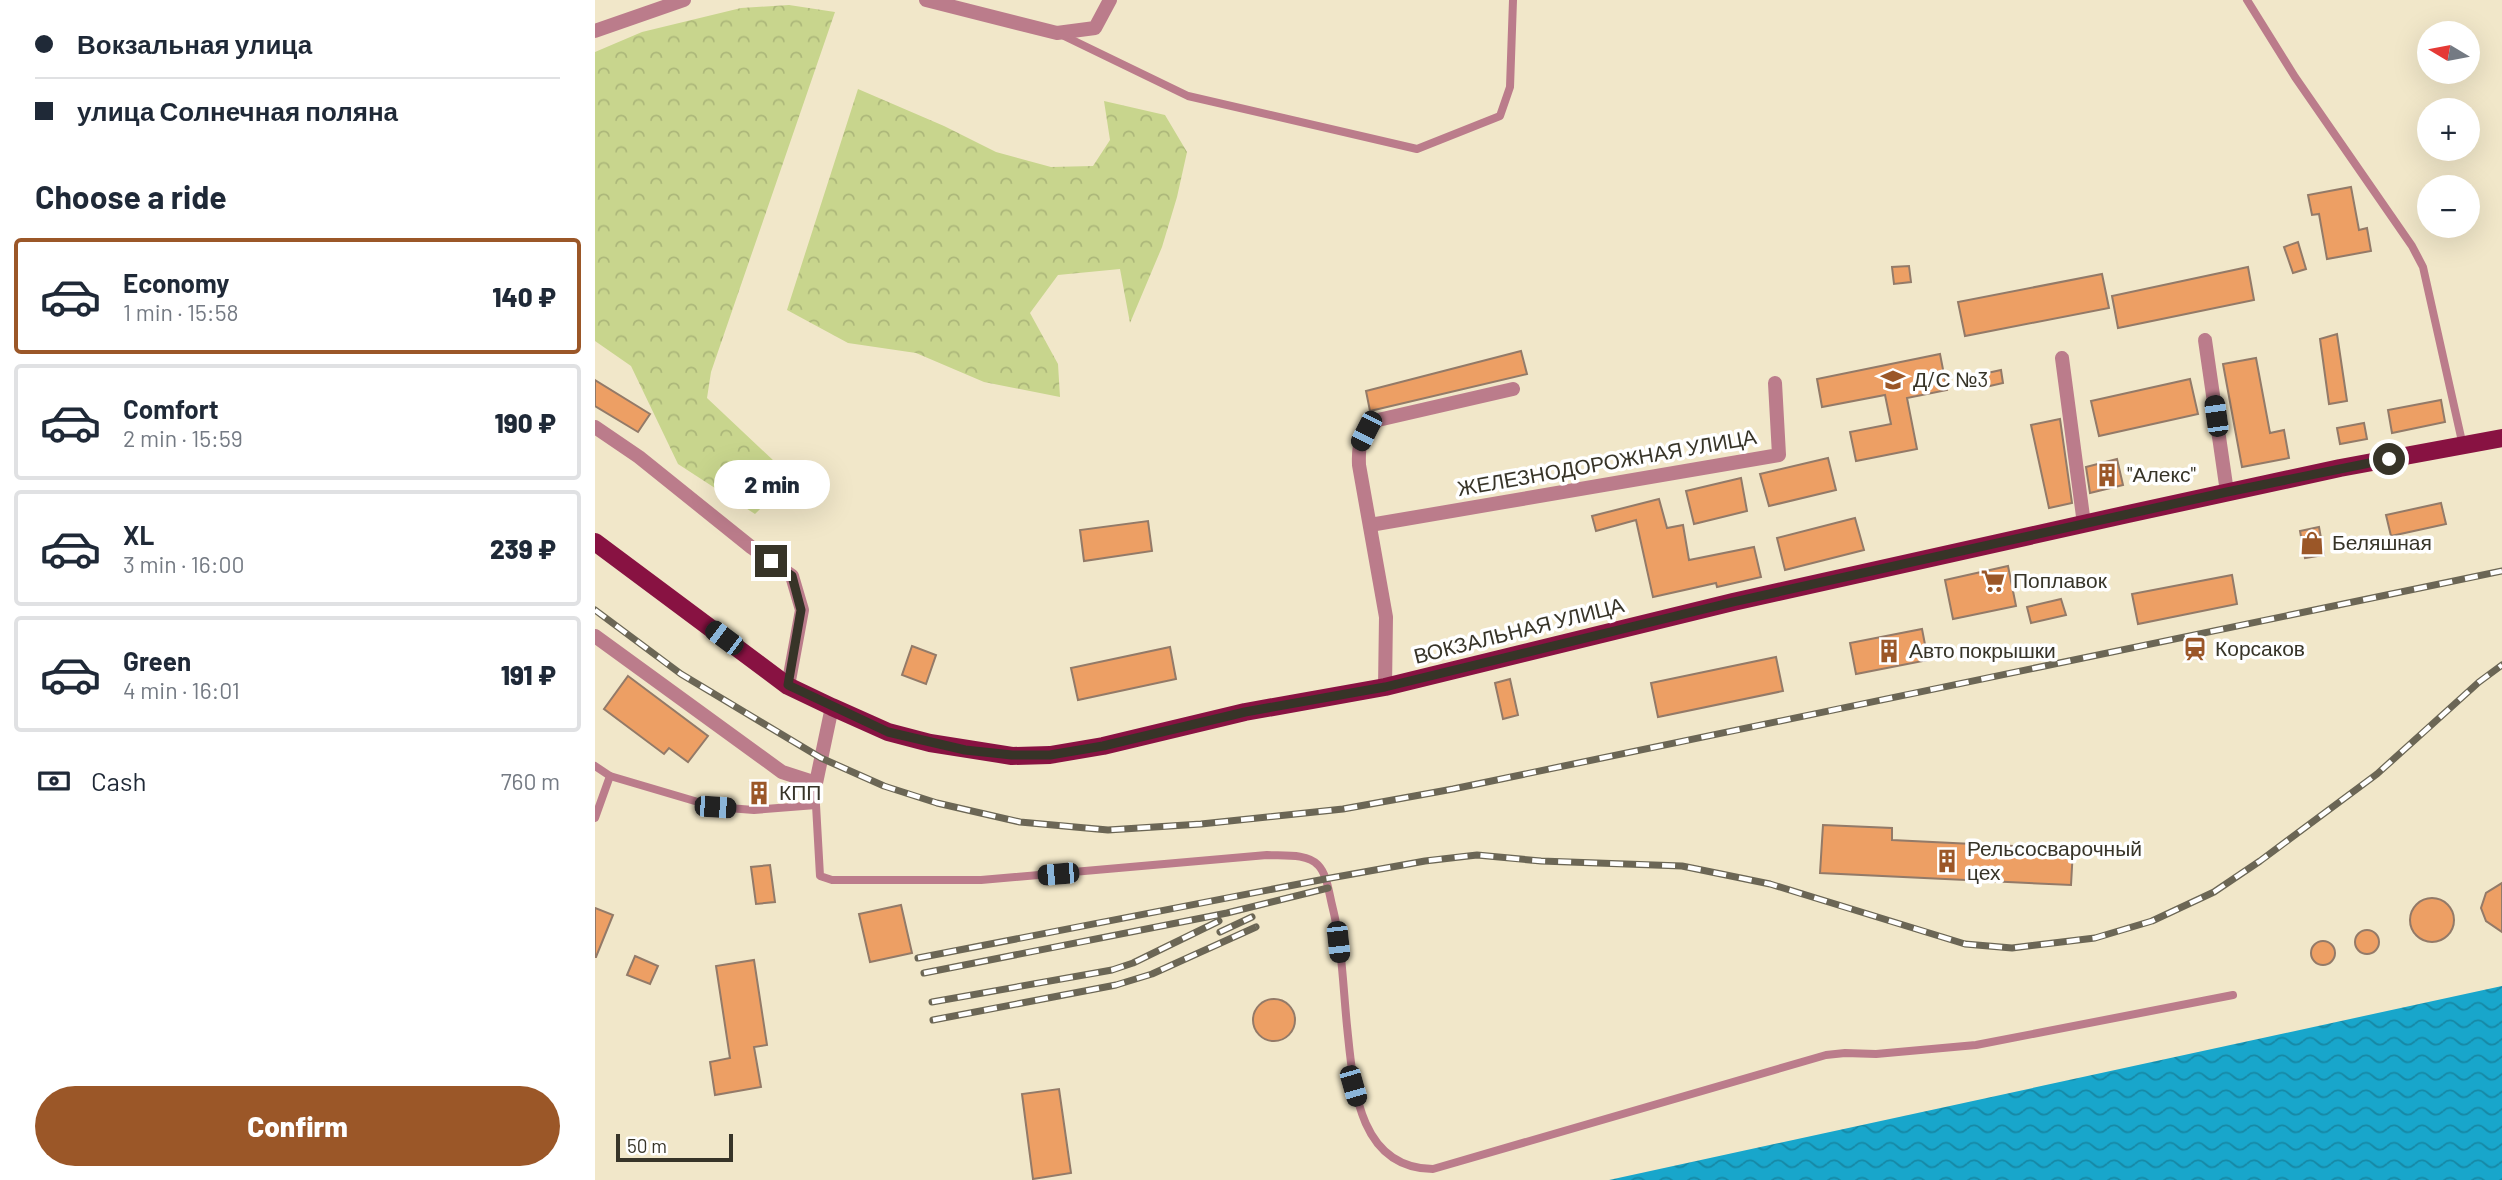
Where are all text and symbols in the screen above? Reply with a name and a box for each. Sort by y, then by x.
north arrow [2417,21,2480,84]
map controls [2417,21,2480,238]
text: Вокзальная улица [77,28,312,59]
text: улица Солнечная поляна [77,95,398,126]
button: + [2417,98,2480,161]
button: − [2417,175,2480,238]
text: Choose a ride [35,177,227,215]
icon: car [39,265,102,328]
text: Economy [123,267,229,298]
text: 140 ₽ [492,281,556,312]
text: 1 min · 15:58 [123,298,238,326]
school or university icon: Д/С №3 [1879,366,1907,394]
place label: Д/С №3 [1913,366,1988,391]
icon: car [39,391,102,454]
text: Comfort [123,393,219,424]
car [2203,394,2230,438]
text: 190 ₽ [495,407,556,438]
car [1348,408,1385,454]
street label: ЖЕЛЕЗНОДОРОЖНАЯ УЛИЦА [1455,423,1758,500]
text: 2 min · 15:59 [123,424,243,452]
route start [2373,443,2405,475]
callout: 2 min [713,460,829,508]
building icon: "Алекс" [2093,461,2121,489]
place label: "Алекс" [2127,461,2196,486]
text: 2 min [744,470,800,498]
icon: car [39,517,102,580]
text: XL [123,519,154,550]
shop icon: Беляшная [2298,529,2326,557]
place label: Беляшная [2332,529,2432,554]
text: 239 ₽ [490,533,556,564]
route end [755,545,787,577]
text: 3 min · 16:00 [123,550,244,578]
supermarket icon: Поплавок [1979,567,2007,595]
place label: Поплавок [2013,567,2108,592]
street label: ВОКЗАЛЬНАЯ УЛИЦА [1411,591,1626,668]
car [701,617,748,659]
station icon: Корсаков [2181,635,2209,663]
place label: Корсаков [2215,635,2305,660]
building icon: Авто покрышки [1875,637,1903,665]
place label: Авто покрышки [1909,637,2056,662]
icon: car [39,643,102,706]
text: Green [123,645,191,676]
text: 191 ₽ [501,659,556,690]
text: 4 min · 16:01 [123,676,240,704]
icon: cash [35,762,73,800]
text: Cash [91,765,146,796]
text: 760 m [501,767,560,795]
building icon: КПП [745,779,773,807]
place label: КПП [779,779,821,804]
car [694,795,737,819]
place label: Рельсосварочный цех [1967,835,2142,884]
building icon: Рельсосварочный цех [1933,847,1961,875]
car [1037,862,1080,886]
car [1326,920,1351,964]
car [1338,1063,1369,1109]
button: Confirm [35,1086,560,1166]
scale bar [616,1131,733,1163]
text: 50 m [627,1134,667,1157]

